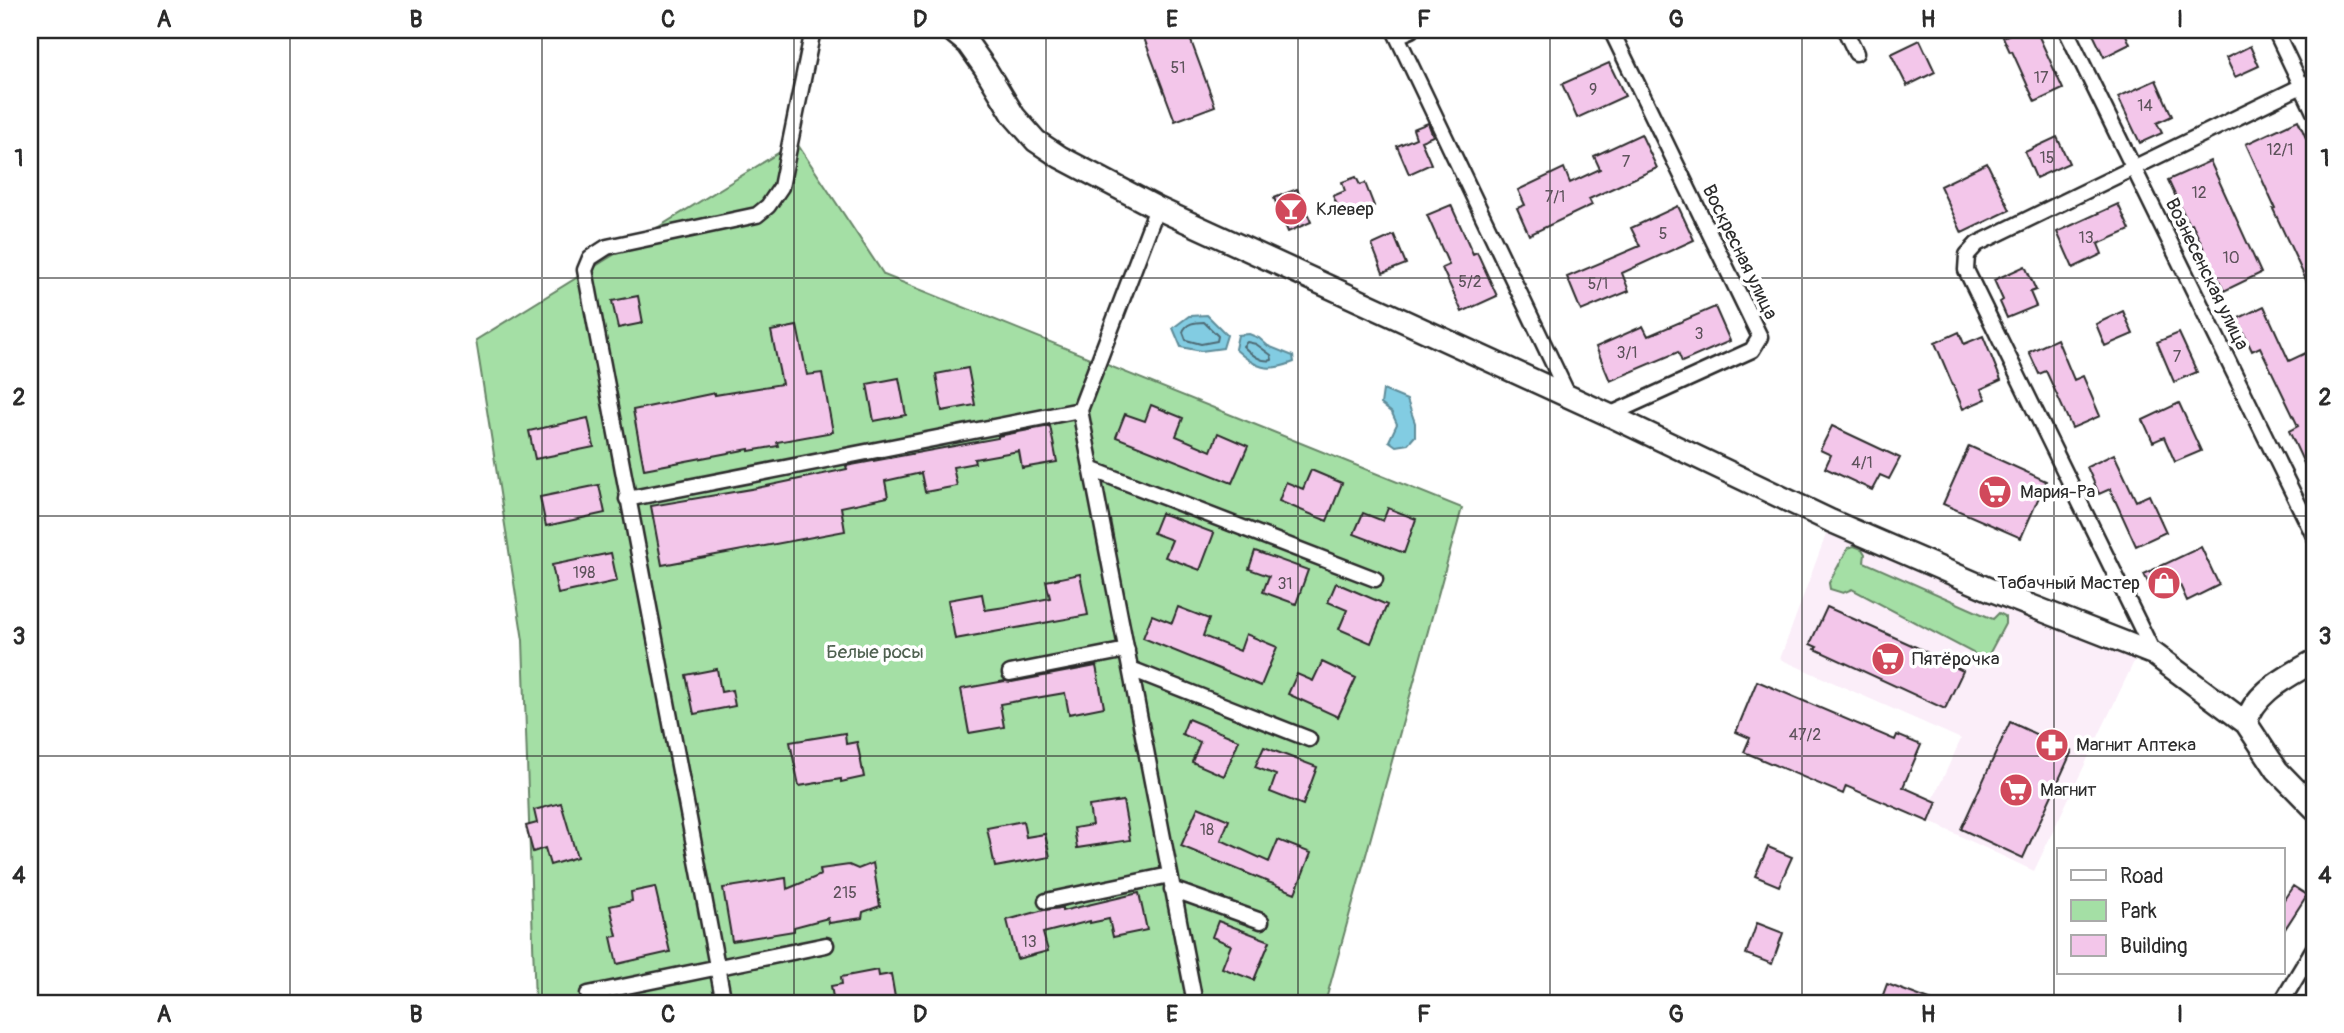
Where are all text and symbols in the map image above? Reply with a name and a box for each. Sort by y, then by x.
text: A [157,5,172,34]
text: B [409,5,423,34]
text: C [661,5,675,34]
text: D [913,5,927,34]
text: E [1166,5,1178,34]
text: F [1417,5,1431,34]
text: G [1668,5,1684,34]
text: H [1921,5,1935,34]
text: I [2177,5,2183,34]
house number: 51 [1171,58,1185,78]
house number: 17 [2034,68,2049,88]
house number: 9 [1589,80,1597,100]
house number: 14 [2137,96,2153,116]
house number: 12/1 [2266,140,2294,160]
text: 1 [15,144,24,173]
text: 1 [2321,144,2330,173]
house number: 15 [2040,148,2054,168]
house number: 7 [1622,152,1631,172]
street label: Воскресная улица [1697,181,1783,323]
house number: 12 [2191,183,2207,203]
house number: 7/1 [1545,187,1565,207]
bar icon: Клевер [1272,190,1310,228]
street label: Вознесенская улица [2160,194,2254,354]
place label: Клевер [1316,197,1374,221]
house number: 5 [1659,224,1667,244]
house number: 13 [2078,228,2094,248]
house number: 10 [2222,248,2240,268]
house number: 5/2 [1458,272,1482,292]
house number: 5/1 [1588,274,1608,294]
house number: 3 [1695,324,1704,344]
house number: 3/1 [1617,343,1637,363]
house number: 7 [2173,347,2182,367]
text: 2 [13,383,26,412]
text: 2 [2319,383,2332,412]
house number: 4/1 [1851,453,1873,473]
supermarket icon: Мария-Ра [1976,473,2014,511]
place label: Мария-Ра [2020,480,2095,504]
house number: 198 [573,563,595,583]
shop icon: Табачный Мастер [2145,564,2183,602]
place label: Табачный Мастер [1997,571,2140,595]
house number: 31 [1277,574,1293,594]
text: 3 [13,622,25,651]
text: 3 [2319,622,2331,651]
park label: Белые росы [826,640,924,664]
supermarket icon: Пятёрочка [1869,640,1907,678]
place label: Пятёрочка [1912,647,2000,671]
house number: 47/2 [1789,725,1821,745]
pharmacy icon: Магнит Аптека [2033,726,2071,764]
place label: Магнит Аптека [2076,733,2196,757]
supermarket icon: Магнит [1997,771,2035,809]
place label: Магнит [2040,778,2097,802]
house number: 18 [1200,820,1214,840]
legend [2057,848,2284,974]
text: 4 [12,861,26,890]
text: 4 [2318,861,2332,890]
text: Road [2120,863,2164,890]
house number: 215 [833,883,857,903]
text: Park [2120,898,2157,925]
house number: 13 [1021,932,1037,952]
text: Building [2120,933,2187,960]
text: A [157,1000,172,1029]
text: B [409,1000,423,1029]
text: C [661,1000,675,1029]
text: D [913,1000,927,1029]
text: E [1166,1000,1178,1029]
text: F [1417,1000,1431,1029]
text: G [1668,1000,1684,1029]
text: H [1921,1000,1935,1029]
text: I [2177,1000,2183,1029]

